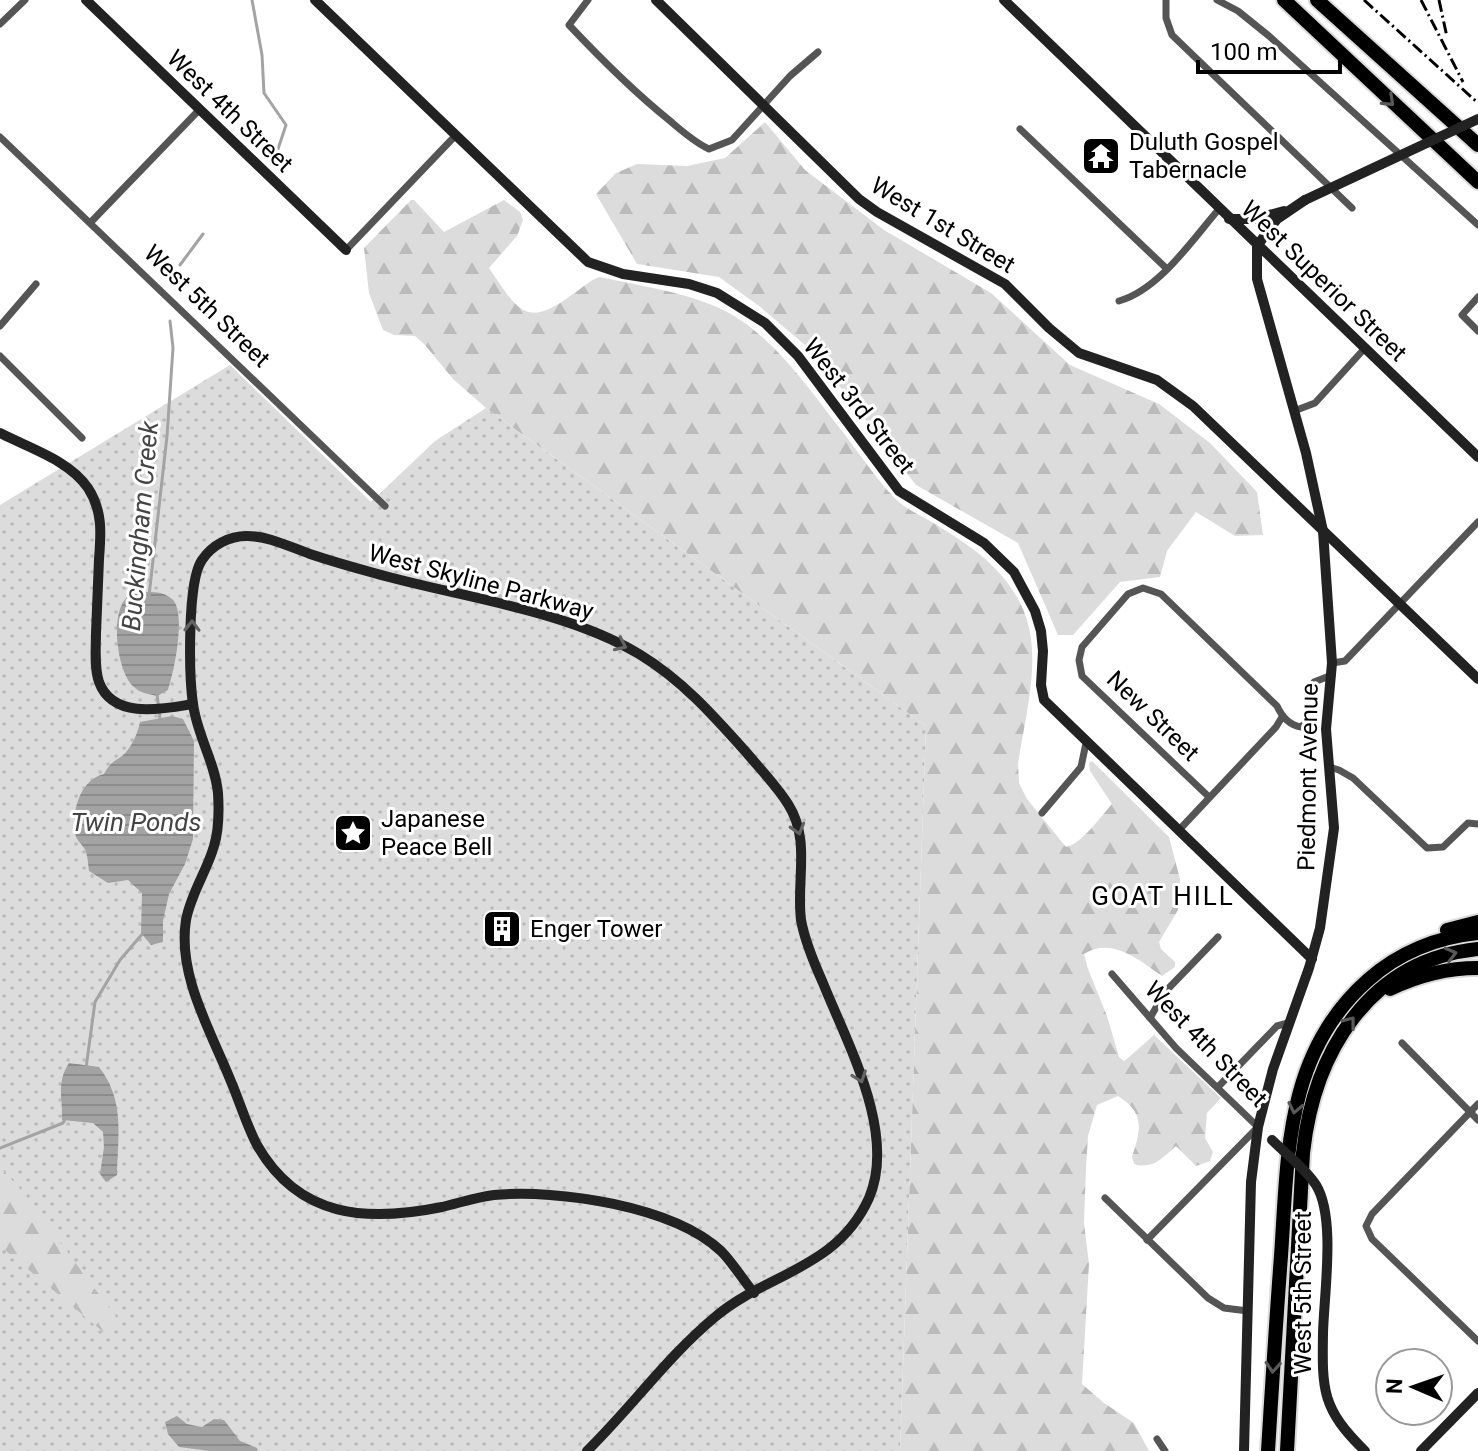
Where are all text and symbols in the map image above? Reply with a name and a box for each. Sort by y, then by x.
scale bar [1198,24,1340,74]
text: 100 m [1210,38,1277,66]
street label: West 4th Street [161,44,299,178]
one-way arrow [1380,91,1395,105]
place label: Duluth Gospel Tabernacle [1129,128,1279,184]
temple icon: Duluth Gospel Tabernacle [1080,135,1122,177]
street label: West 1st Street [866,171,1020,279]
street label: West Superior Street [1236,195,1412,367]
street label: West 5th Street [138,239,276,373]
street label: West 3rd Street [797,333,921,479]
water label: Buckingham Creek [116,419,164,632]
street label: West Skyline Parkway [365,538,597,626]
one-way arrow [183,619,200,632]
one-way arrow [613,635,627,651]
street label: New Street [1101,665,1205,767]
street label: Piedmont Avenue [1292,683,1324,871]
place label: Japanese Peace Bell [381,805,492,861]
water label: Twin Ponds [70,807,202,837]
place icon: Japanese Peace Bell [332,812,374,854]
one-way arrow [788,822,805,835]
district label: GOAT HILL [1091,881,1235,911]
building icon: Enger Tower [481,908,523,950]
place label: Enger Tower [530,915,662,943]
one-way arrow [1444,946,1457,963]
street label: West 4th Street [1139,975,1273,1113]
one-way arrow [1340,1017,1355,1031]
one-way arrow [851,1070,867,1084]
one-way arrow [1288,1101,1305,1114]
street label: West 5th Street [1289,1211,1317,1375]
north arrow [1374,1347,1454,1427]
one-way arrow [1265,1361,1282,1374]
text: N [1382,1378,1407,1395]

